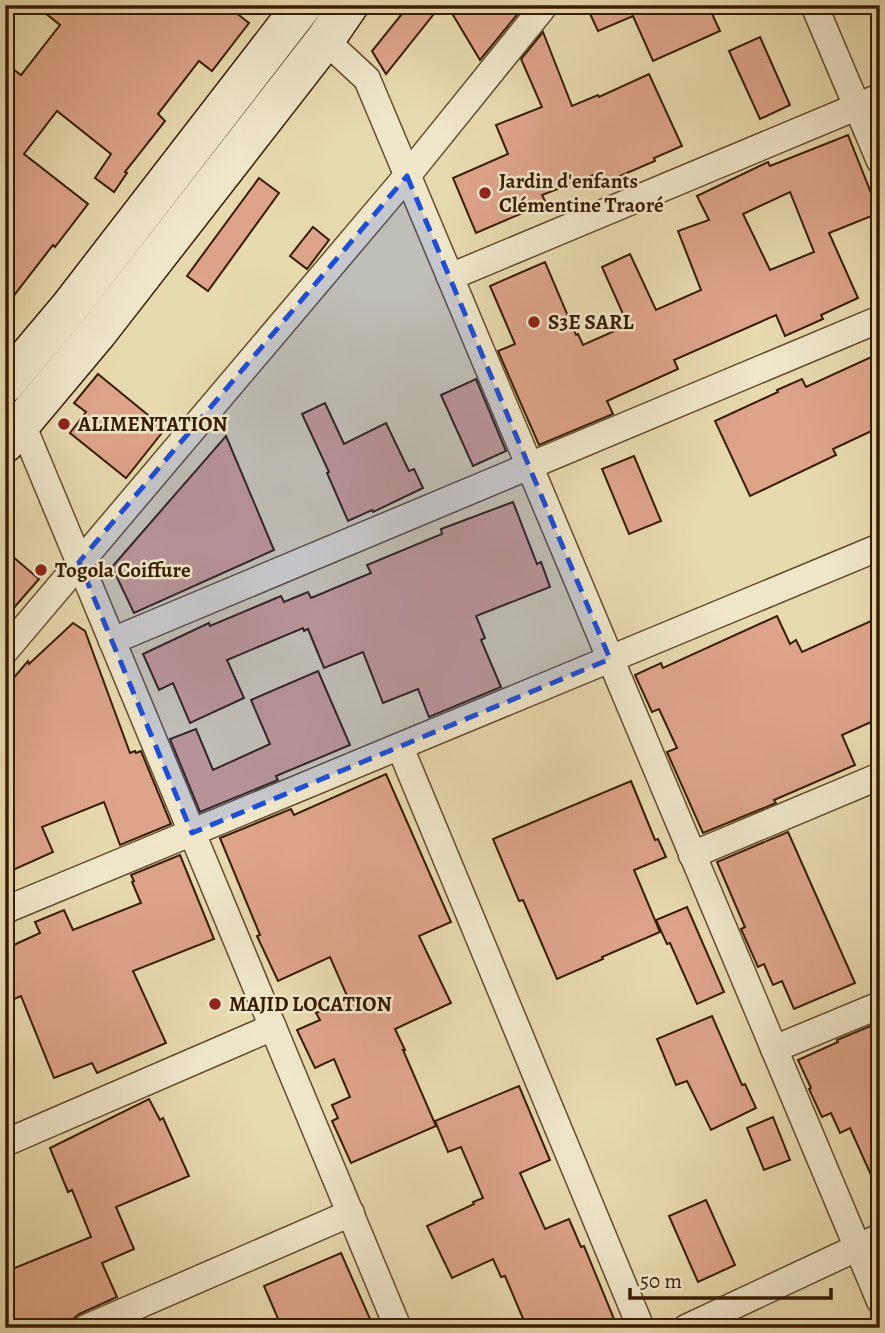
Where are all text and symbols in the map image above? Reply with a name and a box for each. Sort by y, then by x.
place label: Jardin d'enfants Clémentine Traoré [499,167,664,219]
marker: Jardin d'enfants Clémentine Traoré [477,185,493,201]
place label: S3E SARL [548,308,634,336]
marker: S3E SARL [526,314,542,330]
place label: ALIMENTATION [77,410,228,438]
marker: ALIMENTATION [56,416,72,432]
place label: Togola Coiffure [55,556,191,584]
marker: Togola Coiffure [33,562,49,578]
place label: MAJID LOCATION [229,990,392,1018]
marker: MAJID LOCATION [207,996,223,1012]
scale bar [630,1256,831,1300]
text: 50 m [640,1267,682,1295]

